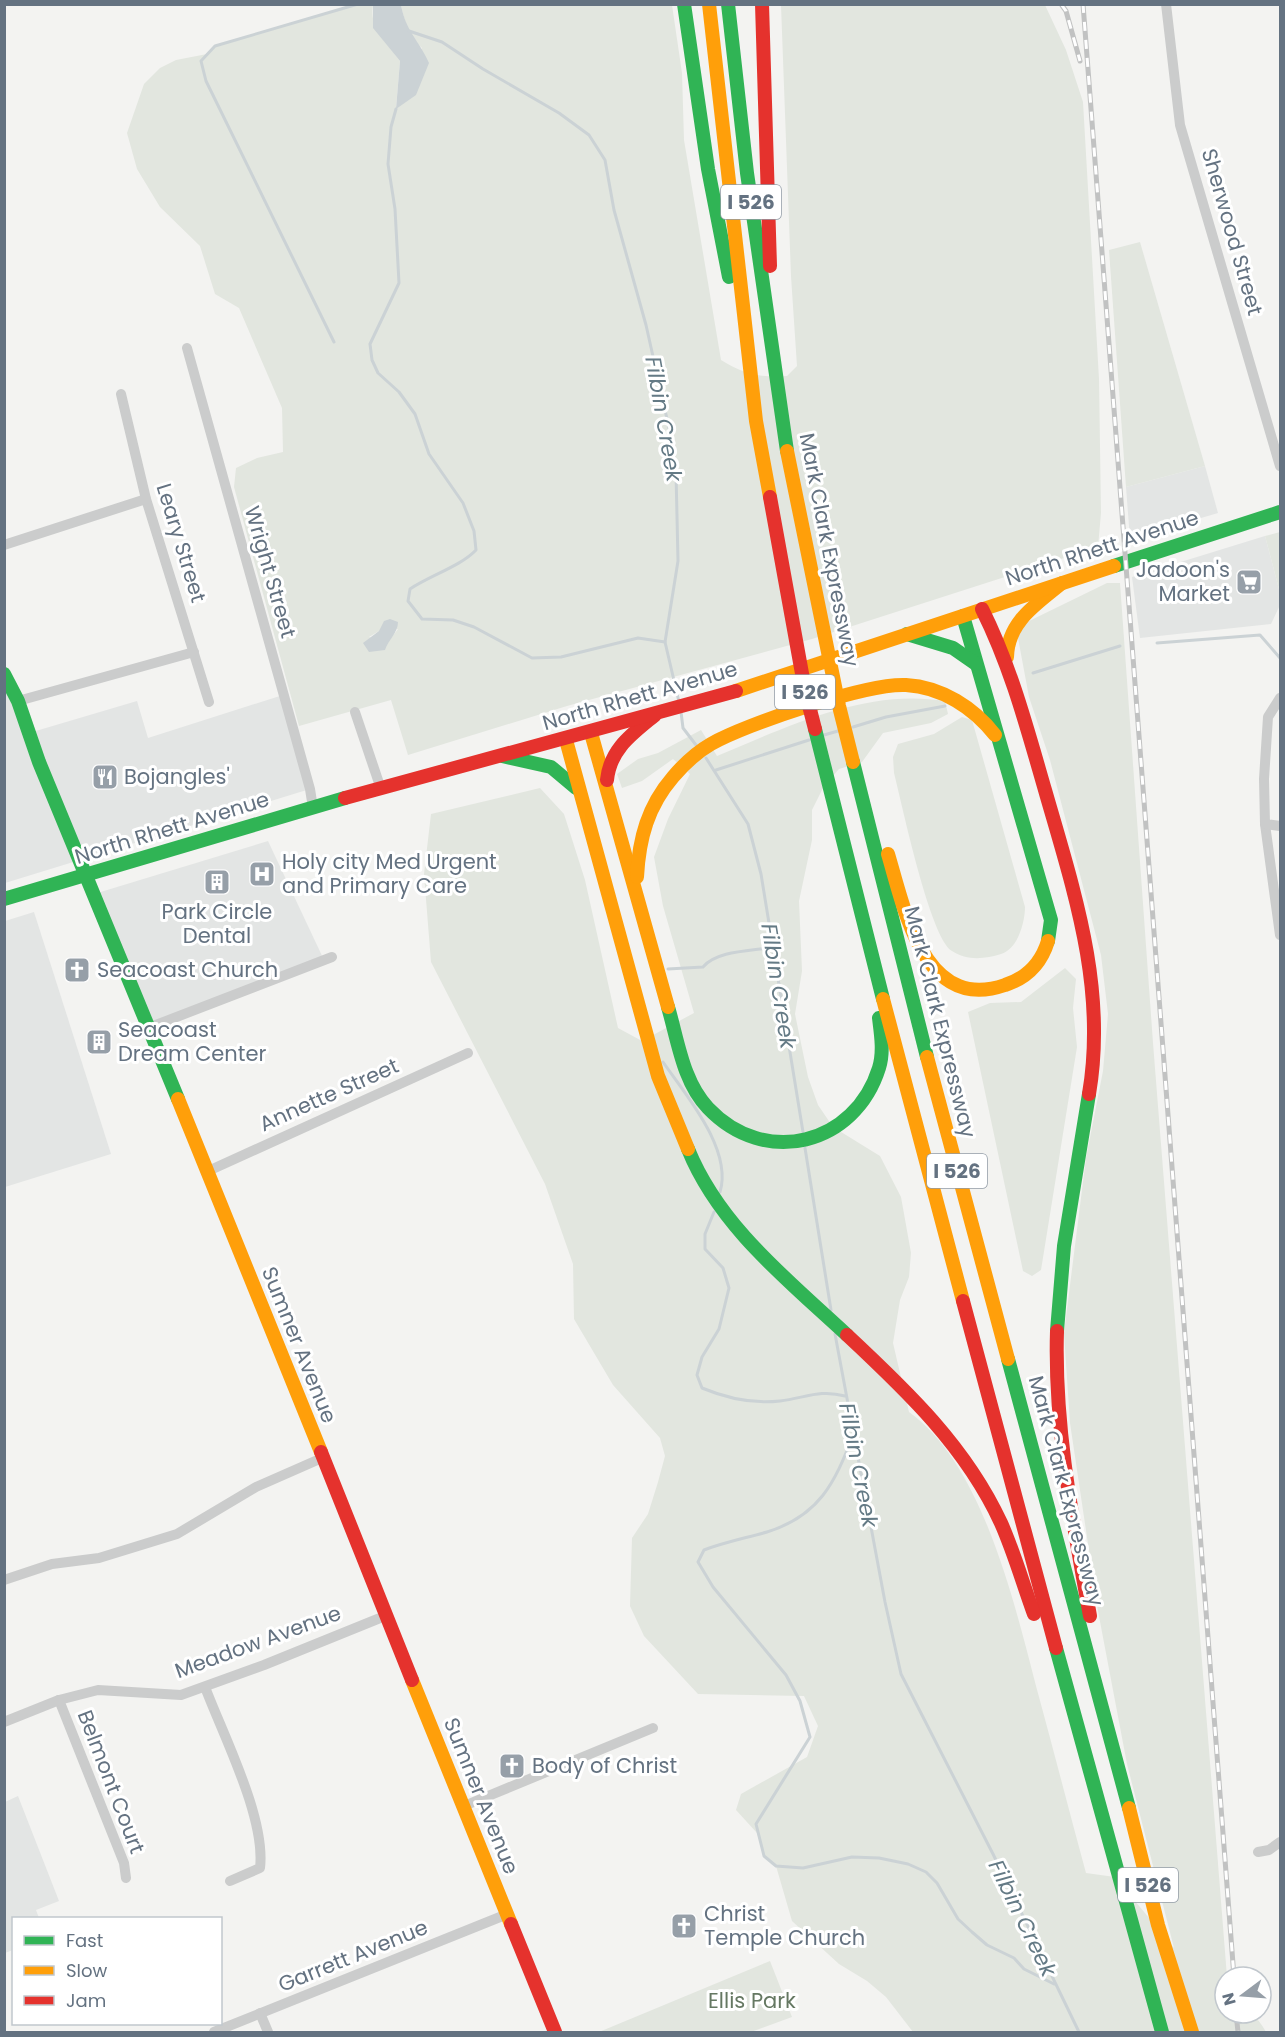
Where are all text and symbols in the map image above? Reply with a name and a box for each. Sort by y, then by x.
street label: Sherwood Street [1195,145,1270,319]
road number: I 526 [721,185,781,219]
water label: Filbin Creek [637,354,690,486]
street label: Mark Clark Expressway [793,431,866,669]
street label: Leary Street [150,480,213,606]
street label: Wright Street [238,503,303,641]
street label: North Rhett Avenue [1001,503,1202,592]
place label: Jadoon's Market [1136,555,1230,608]
supermarket icon: Jadoon's Market [1234,567,1264,597]
street label: North Rhett Avenue [539,654,741,737]
road number: I 526 [775,675,835,709]
restaurant icon: Bojangles' [90,762,120,792]
place label: Bojangles' [124,762,230,791]
street label: North Rhett Avenue [71,784,273,871]
place label: Holy city Med Urgent and Primary Care [282,847,497,900]
hospital icon: Holy city Med Urgent and Primary Care [247,859,277,889]
building icon: Park Circle Dental [202,867,232,897]
place label: Park Circle Dental [162,897,272,950]
street label: Mark Clark Expressway [898,903,983,1141]
water label: Filbin Creek [753,921,804,1053]
church icon: Seacoast Church [62,955,92,985]
place label: Seacoast Church [97,955,278,984]
place label: Seacoast Dream Center [118,1015,266,1068]
building icon: Seacoast Dream Center [84,1027,114,1057]
street label: Annette Street [255,1051,403,1138]
road number: I 526 [927,1154,987,1188]
street label: Sumner Avenue [255,1262,344,1427]
street label: Mark Clark Expressway [1022,1372,1111,1609]
water label: Filbin Creek [831,1400,886,1532]
street label: Meadow Avenue [171,1598,345,1685]
street label: Belmont Court [71,1706,152,1858]
street label: Sumner Avenue [437,1713,526,1878]
church icon: Body of Christ [497,1751,527,1781]
place label: Body of Christ [532,1751,677,1780]
water label: Filbin Creek [981,1855,1065,1983]
road number: I 526 [1118,1868,1178,1902]
place label: Christ Temple Church [704,1899,865,1952]
church icon: Christ Temple Church [669,1911,699,1941]
street label: Garrett Avenue [274,1912,432,1999]
legend [12,1917,222,2025]
text: Fast [66,1928,103,1953]
text: Slow [66,1958,108,1983]
north arrow [1213,1965,1273,2025]
park label: Ellis Park [708,1986,796,2015]
text: Jam [66,1988,106,2013]
text: N [1216,1990,1242,2008]

